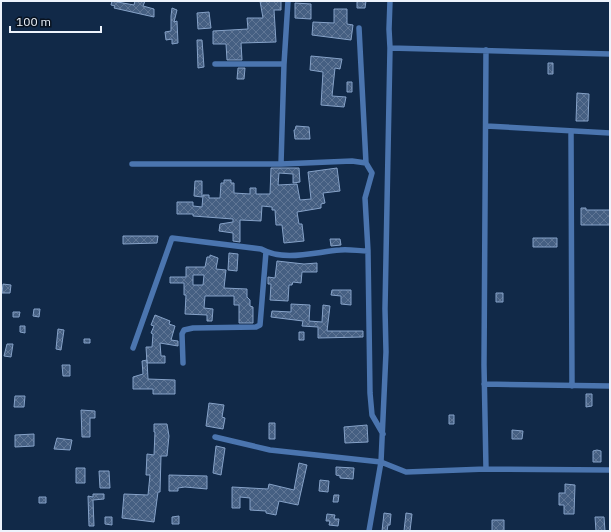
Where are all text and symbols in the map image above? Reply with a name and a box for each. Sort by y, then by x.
scale bar [10,8,101,34]
text: 100 m [16,14,51,29]

